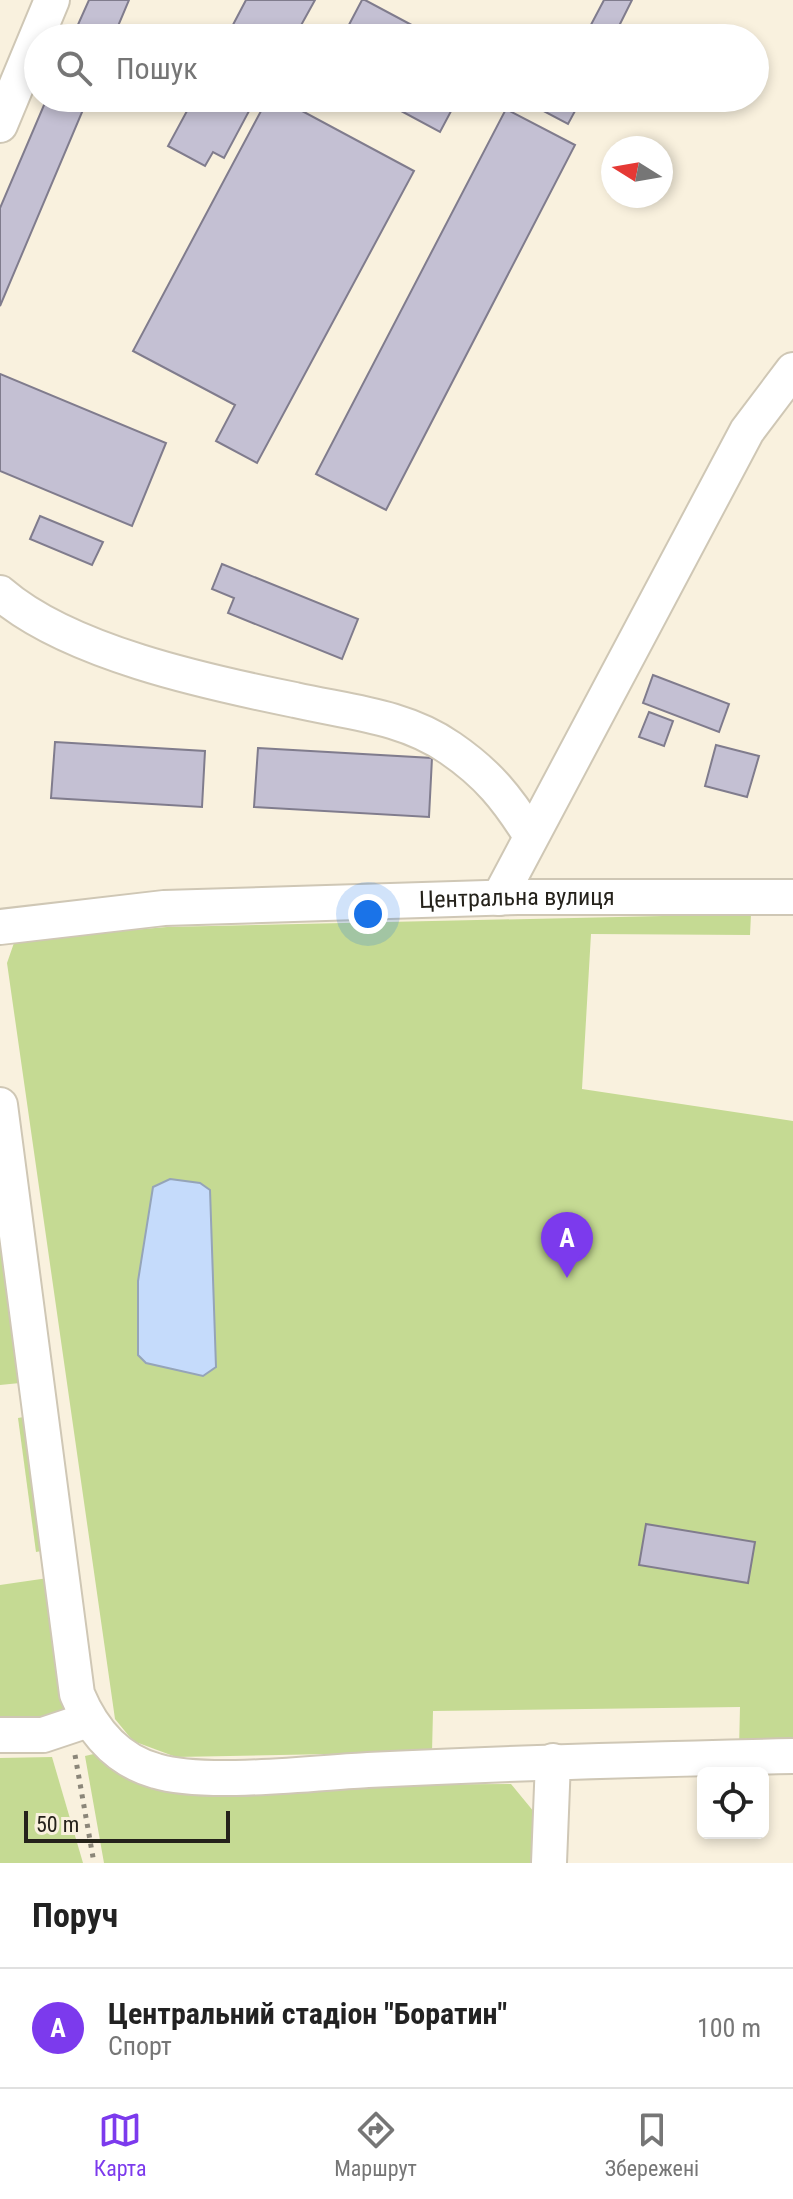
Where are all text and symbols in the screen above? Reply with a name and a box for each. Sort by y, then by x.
search box [24,24,769,112]
icon: search [52,46,96,90]
text: Пошук [116,51,198,86]
north arrow [601,136,673,208]
street label: Центральна вулиця [419,883,615,914]
your location [348,894,388,934]
pin: A [541,1212,593,1278]
map controls [697,1767,769,1839]
button: locate [697,1767,769,1839]
scale bar [24,1807,230,1843]
text: 50 m [36,1812,79,1837]
text: Поруч [32,1895,118,1935]
text: Центральний стадіон "Боратин" [108,1996,507,2031]
text: A [50,2013,66,2043]
text: 100 m [697,2013,761,2043]
text: Спорт [108,2031,172,2061]
tab: Карта [94,2108,146,2181]
tab: Маршрут [334,2108,417,2181]
tab: Збережені [605,2108,699,2181]

